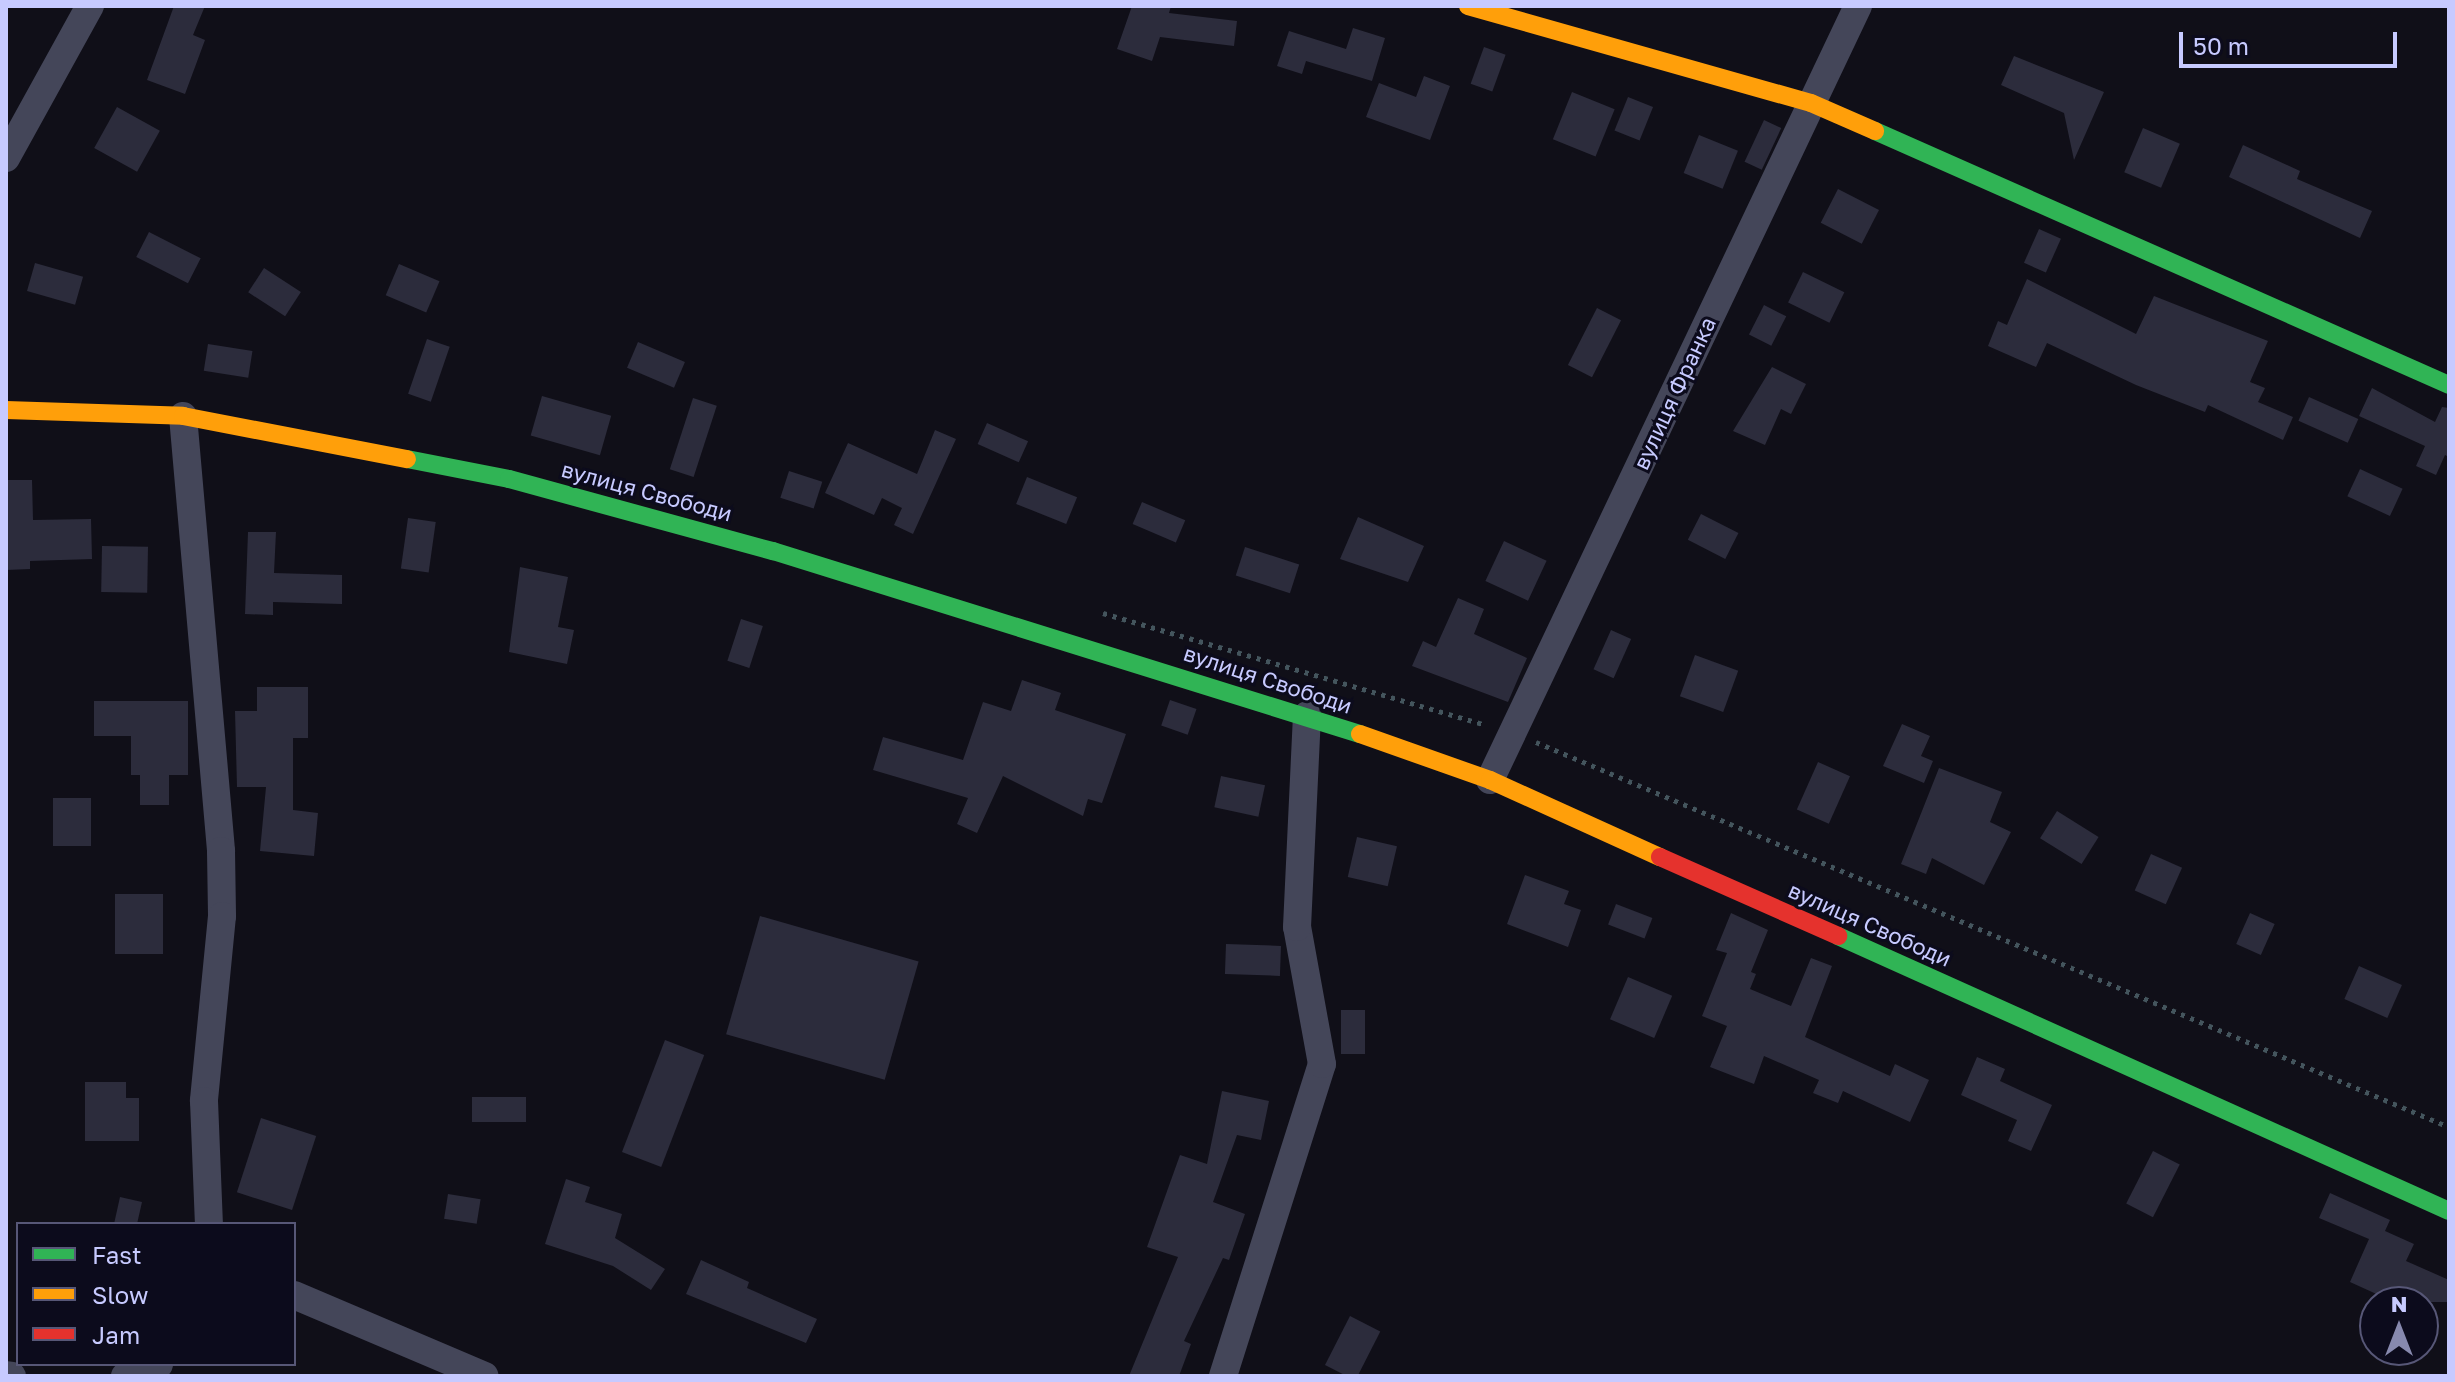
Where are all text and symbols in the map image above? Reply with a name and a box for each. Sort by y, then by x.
scale bar [2183,16,2401,66]
text: 50 m [2193,31,2249,60]
street label: вулиця Франка [1627,313,1721,473]
street label: вулиця Свободи [559,456,735,526]
street label: вулиця Свободи [1180,639,1356,719]
street label: вулиця Свободи [1784,876,1956,972]
legend [16,1222,296,1366]
text: Fast [92,1240,142,1269]
text: Slow [92,1280,148,1309]
north arrow [2359,1286,2439,1366]
text: N [2391,1290,2407,1317]
text: Jam [92,1320,140,1349]

